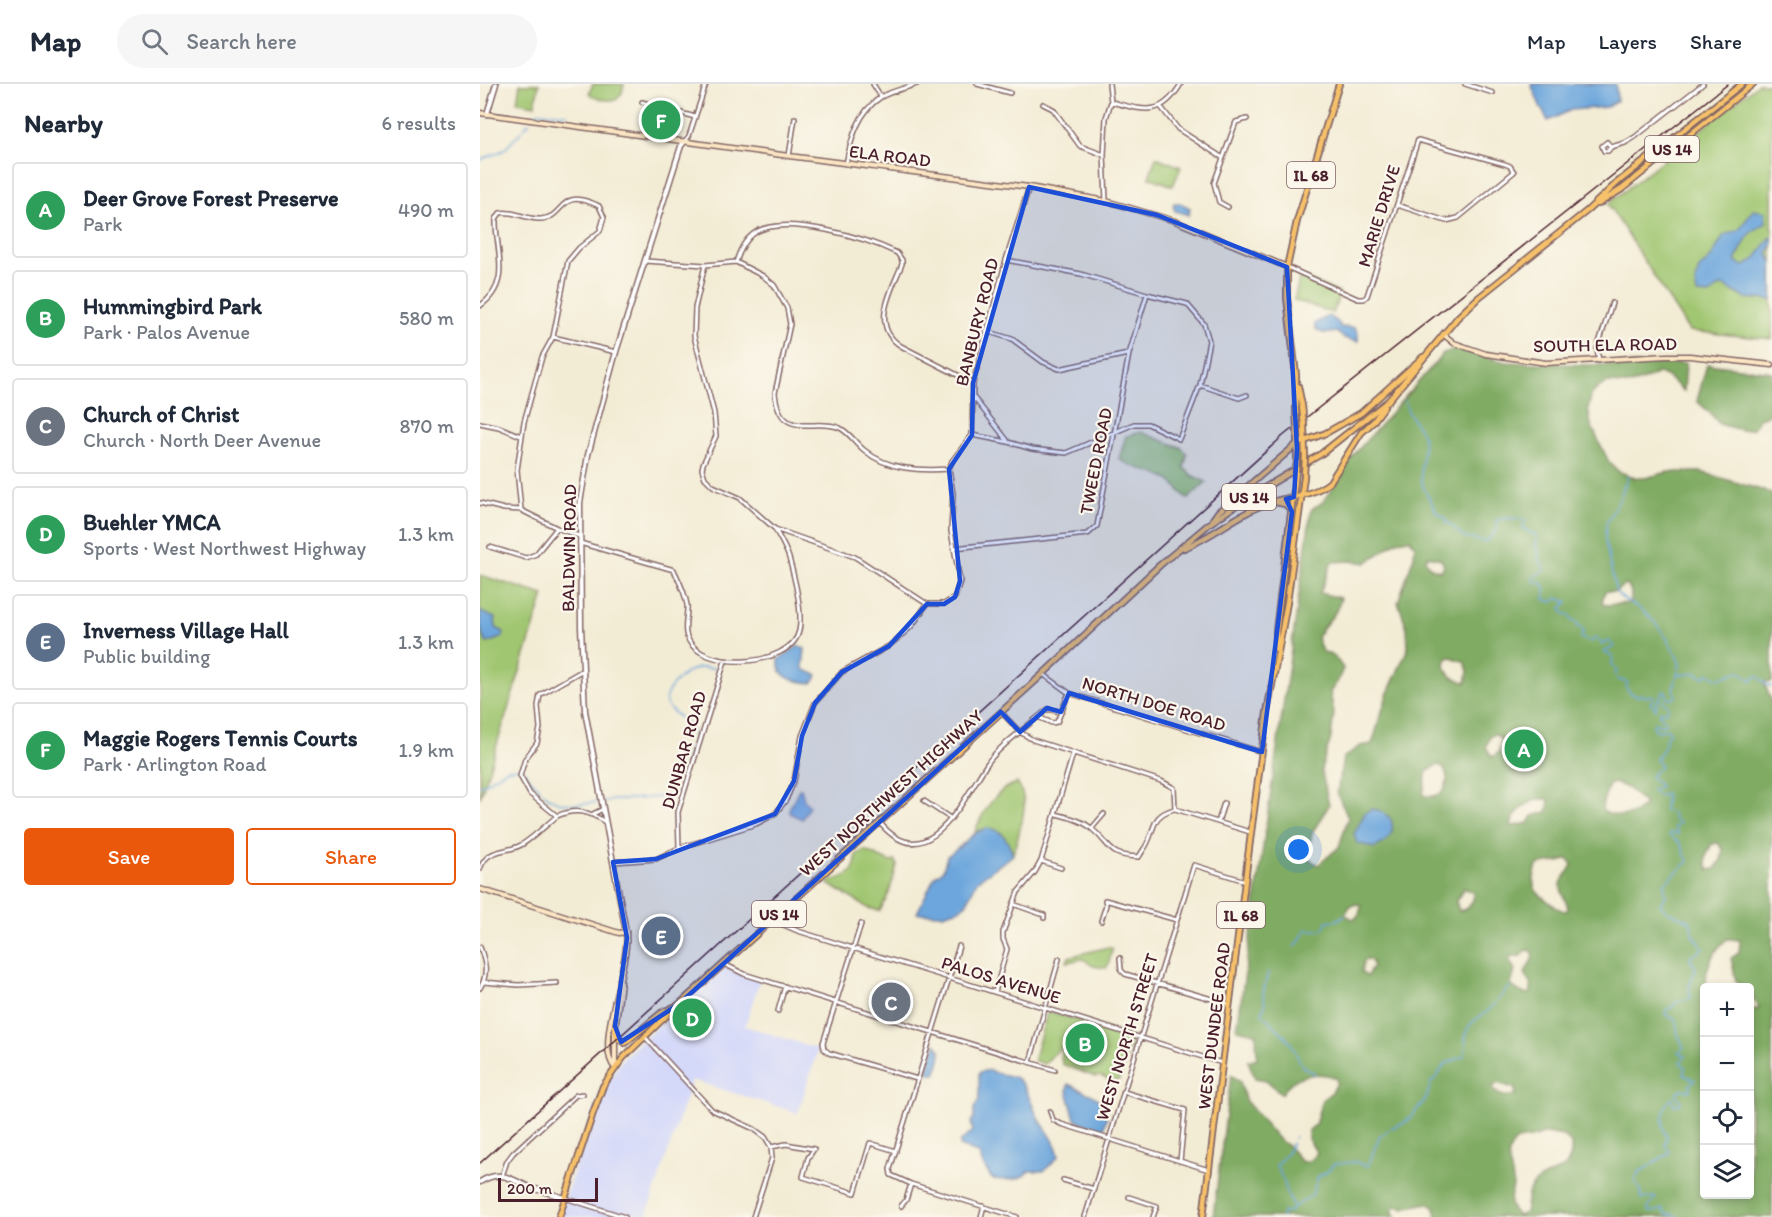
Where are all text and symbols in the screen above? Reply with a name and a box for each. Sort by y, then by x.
search box [117,14,537,68]
text: Map [30,24,81,58]
icon: search [138,25,171,58]
text: Search here [186,28,297,55]
text: Map [1527,29,1566,54]
text: Layers [1599,29,1657,54]
text: Share [1690,29,1742,54]
pin: F [642,98,681,142]
text: Nearby [24,107,103,139]
text: 6 results [382,111,456,135]
road number: US 14 [1645,136,1699,162]
street label: ELA ROAD [848,140,932,172]
road number: IL 68 [1287,162,1335,188]
street label: MARIE DRIVE [1353,162,1405,270]
text: Deer Grove Forest Preserve [83,185,339,212]
text: A [39,198,52,222]
text: 490 m [398,198,454,222]
text: Park [83,212,122,236]
street label: BANBURY ROAD [950,255,1004,389]
text: Hummingbird Park [83,293,262,320]
text: B [39,306,52,330]
text: 580 m [399,306,454,330]
text: Park · Palos Avenue [83,320,250,344]
street label: SOUTH ELA ROAD [1533,333,1677,357]
text: Church of Christ [83,401,239,428]
street label: TWEED ROAD [1075,406,1117,516]
text: C [39,414,52,438]
text: 870 m [399,414,454,438]
text: Church · North Deer Avenue [83,428,321,452]
street label: BALDWIN ROAD [557,484,581,612]
road number: US 14 [1222,484,1276,510]
text: Buehler YMCA [83,509,221,536]
text: D [39,522,52,546]
text: 1.3 km [398,522,454,546]
text: Sports · West Northwest Highway [83,536,366,560]
text: Inverness Village Hall [83,617,289,644]
text: E [40,630,51,654]
text: 1.3 km [398,630,454,654]
text: Public building [83,644,210,668]
street label: NORTH DOE ROAD [1080,672,1229,736]
street label: DUNBAR ROAD [657,688,711,812]
street label: WEST NORTHWEST HIGHWAY [795,704,988,881]
text: Maggie Rogers Tennis Courts [83,725,358,752]
pin: A [1504,726,1544,772]
text: F [40,738,51,762]
text: 1.9 km [398,738,454,762]
text: Park · Arlington Road [83,752,266,776]
button: Save [24,828,234,885]
button: Share [246,828,456,885]
your location [1284,835,1313,864]
road number: US 14 [752,901,806,927]
road number: IL 68 [1217,902,1265,928]
pin: E [642,914,681,958]
street label: WEST DUNDEE ROAD [1193,941,1235,1111]
street label: PALOS AVENUE [939,951,1063,1009]
street label: WEST NORTH STREET [1091,951,1163,1123]
pin: C [872,980,910,1024]
map controls [1700,983,1754,1199]
button: + [1700,983,1754,1037]
pin: D [672,996,712,1040]
pin: B [1066,1020,1104,1066]
button: − [1700,1037,1754,1091]
button: locate [1700,1091,1754,1145]
button: layers [1700,1145,1754,1199]
scale bar [498,1175,598,1202]
text: 200 m [507,1179,552,1198]

